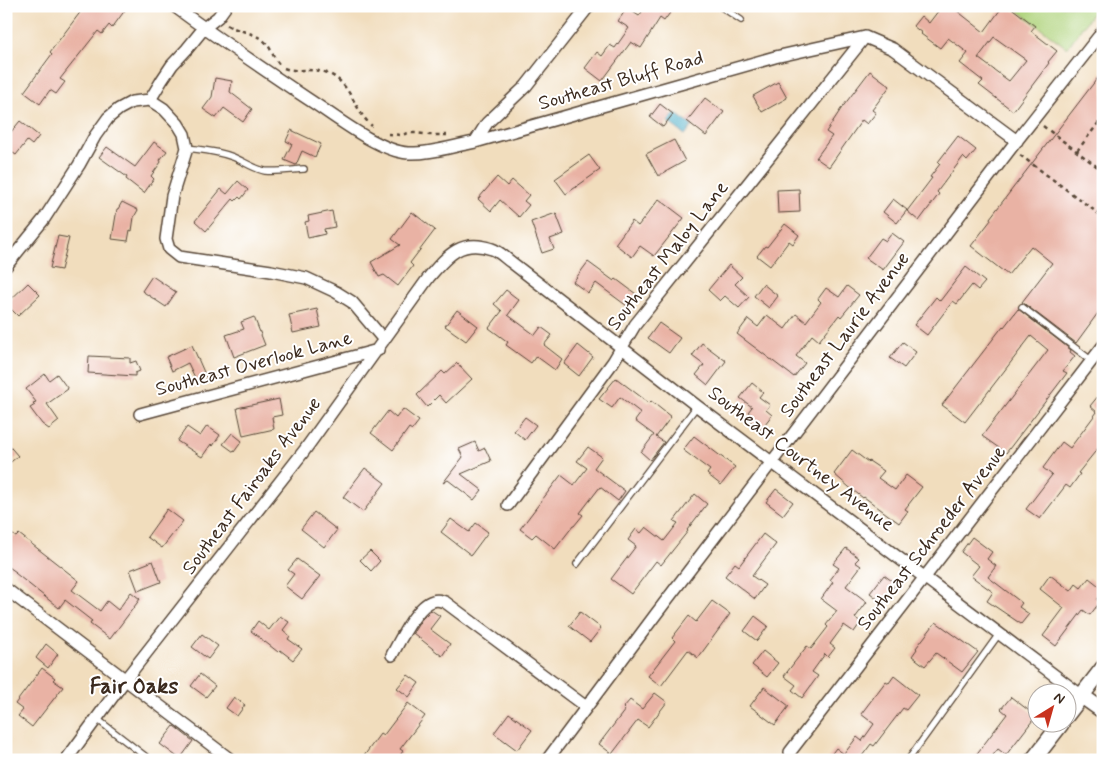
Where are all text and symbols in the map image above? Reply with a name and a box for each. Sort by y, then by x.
street label: Southeast Bluff Road [535,45,707,117]
street label: Southeast Maloy Lane [601,175,735,336]
street label: Southeast Laurie Avenue [774,247,916,423]
street label: Southeast Overlook Lane [153,325,355,403]
street label: Southeast Courtney Avenue [702,380,900,538]
street label: Southeast Fairoaks Avenue [176,392,328,580]
street label: Southeast Schroeder Avenue [851,440,1013,636]
district label: Fair Oaks [90,673,178,701]
north arrow [1026,684,1076,734]
text: N [1050,688,1068,708]

